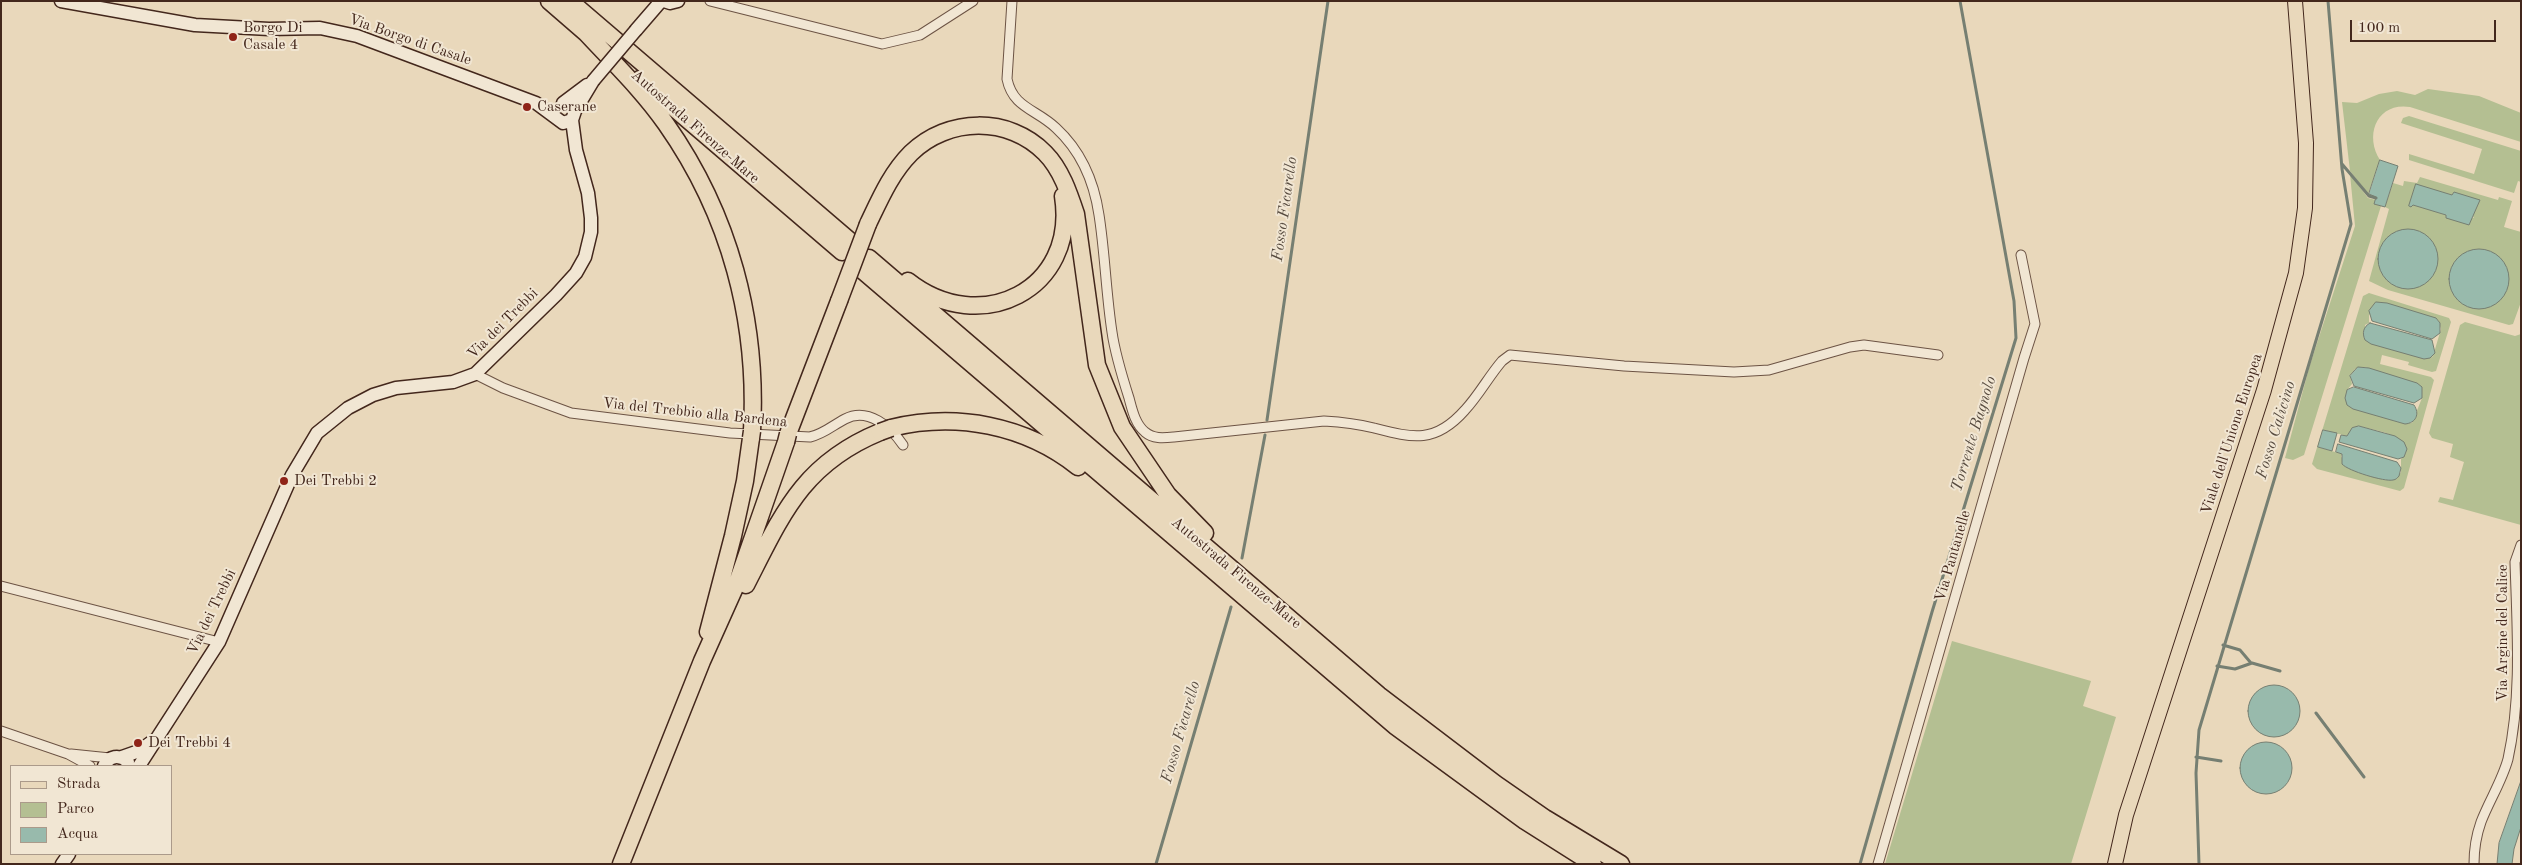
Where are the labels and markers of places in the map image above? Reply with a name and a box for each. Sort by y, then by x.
place label: Borgo Di Casale 4 [243,19,302,54]
marker: Borgo Di Casale 4 [227,31,239,43]
place label: Caserane [537,98,596,116]
marker: Caserane [521,101,533,113]
place label: Dei Trebbi 2 [294,472,377,490]
marker: Dei Trebbi 2 [278,475,290,487]
place label: Dei Trebbi 4 [148,734,231,752]
marker: Dei Trebbi 4 [132,737,144,749]

